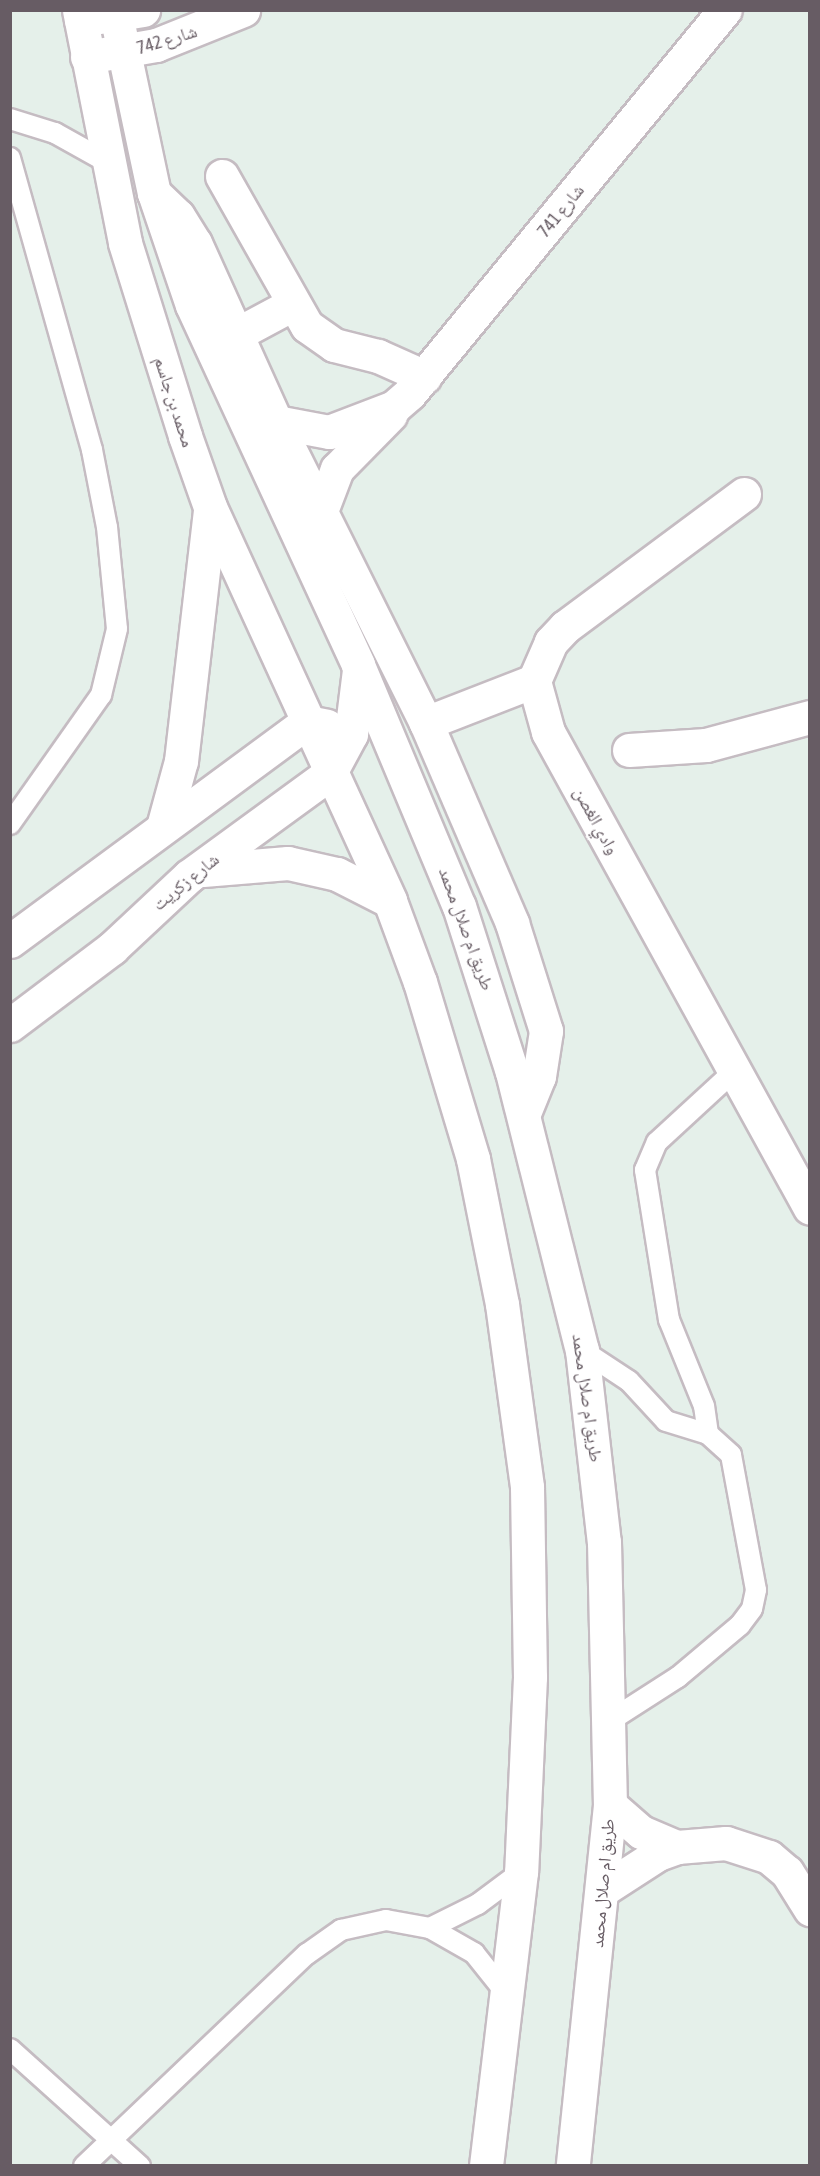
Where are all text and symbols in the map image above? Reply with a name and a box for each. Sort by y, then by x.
street label: شارع 742 [134,21,200,59]
street label: شارع 741 [533,180,589,242]
street label: محمد بن جاسم [149,354,199,450]
street label: وادي الغصن [569,783,623,859]
street label: شارع زكريت [148,849,224,915]
street label: طريق ام صلال محمد [434,865,498,993]
street label: طريق ام صلال محمد [567,1332,607,1464]
street label: طريق ام صلال محمد [587,1818,619,1948]

